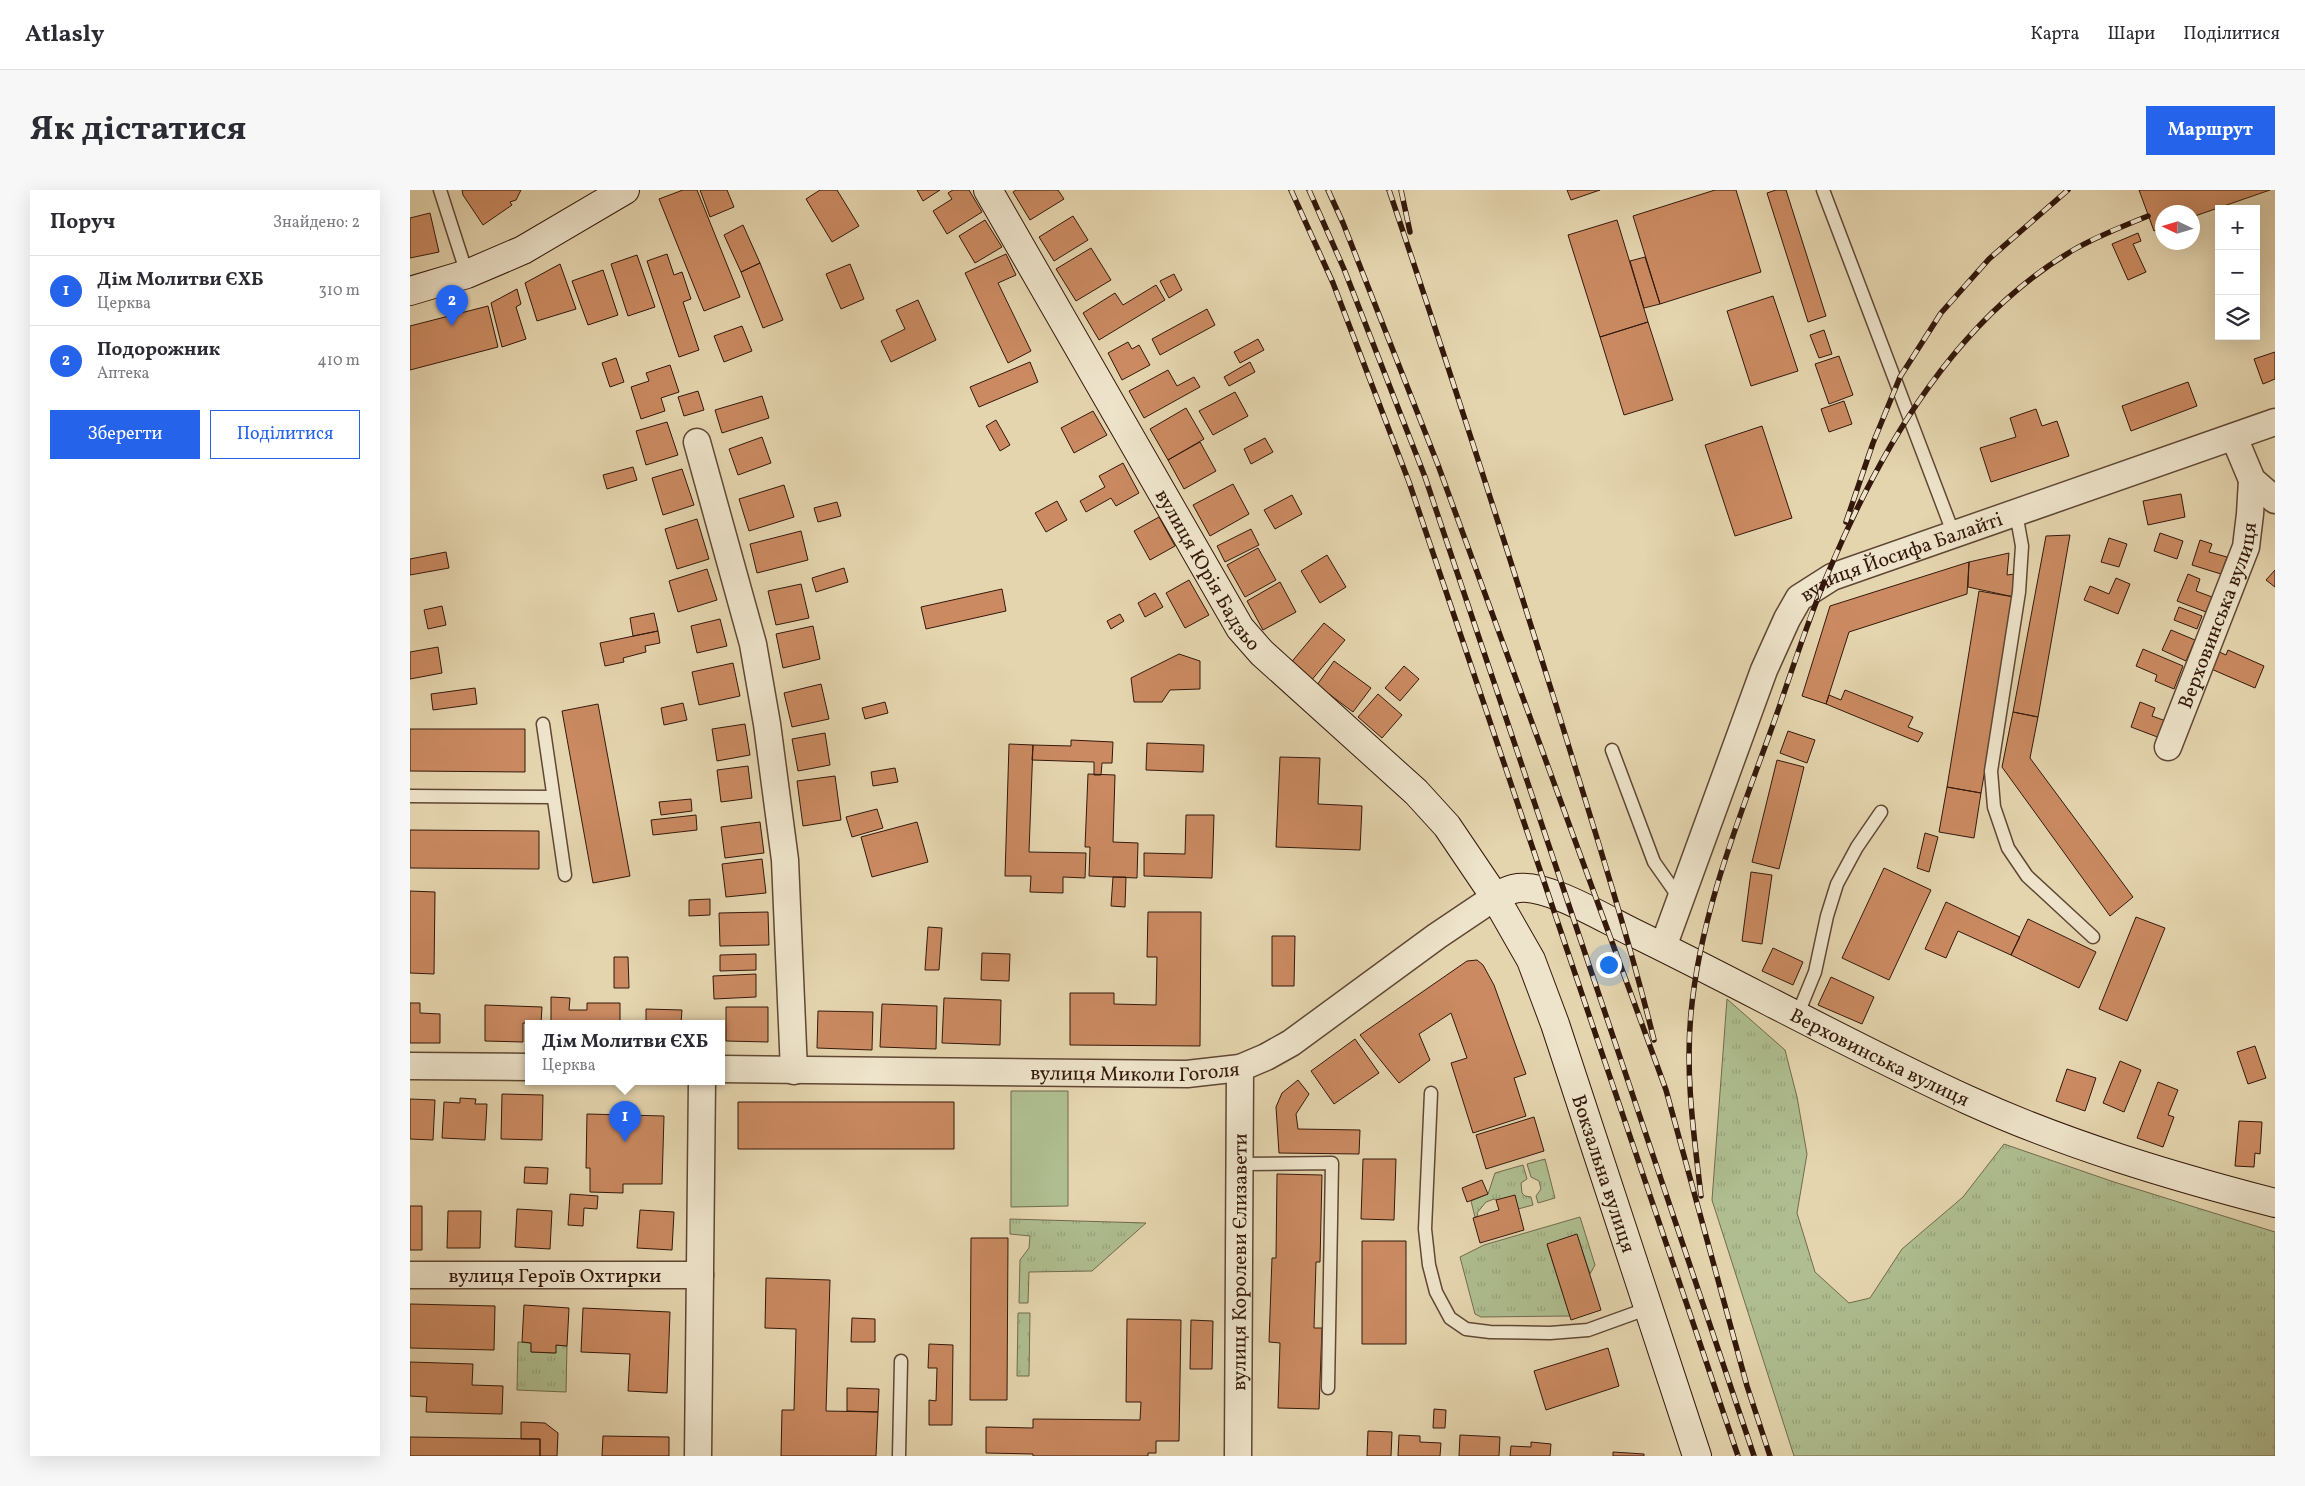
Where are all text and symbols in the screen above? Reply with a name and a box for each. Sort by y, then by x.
text: Atlasly [25,18,104,52]
text: Карта [2031,22,2079,47]
text: Шари [2107,22,2155,47]
text: Поділитися [2183,22,2280,47]
text: Як дістатися [30,106,246,154]
button: Маршрут [2146,106,2275,155]
north arrow [2155,205,2200,250]
map controls [2215,205,2260,340]
button: + [2215,205,2260,250]
text: Поруч [50,208,115,237]
text: Знайдено: 2 [273,212,360,234]
button: − [2215,250,2260,295]
text: Дім Молитви ЄХБ [97,267,264,293]
text: 1 [63,280,69,302]
text: 310 m [319,280,360,302]
pin: 2 [436,285,468,326]
text: Церква [97,293,151,315]
button: layers [2215,295,2260,340]
text: Подорожник [97,337,220,363]
text: 2 [62,350,70,372]
text: 410 m [317,350,360,372]
text: Аптека [97,363,150,385]
button: Зберегти [50,410,200,459]
button: Поділитися [210,410,360,459]
street label: вулиця Юрія Бадзьо [1147,485,1266,658]
street label: вулиця Йосифа Балайті [1795,506,2007,610]
street label: Верховинська вулиця [2172,521,2265,713]
your location [1596,952,1622,978]
street label: Верховинська вулиця [1784,1002,1973,1115]
popup [525,1020,725,1085]
text: Дім Молитви ЄХБ [542,1029,708,1055]
text: Церква [542,1055,596,1077]
street label: вулиця Миколи Гоголя [1030,1056,1241,1090]
street label: Вокзальна вулиця [1563,1091,1641,1257]
pin: 1 [609,1101,641,1142]
street label: вулиця Королеви Єлизавети [1226,1133,1256,1391]
street label: вулиця Героїв Охтирки [449,1263,661,1291]

